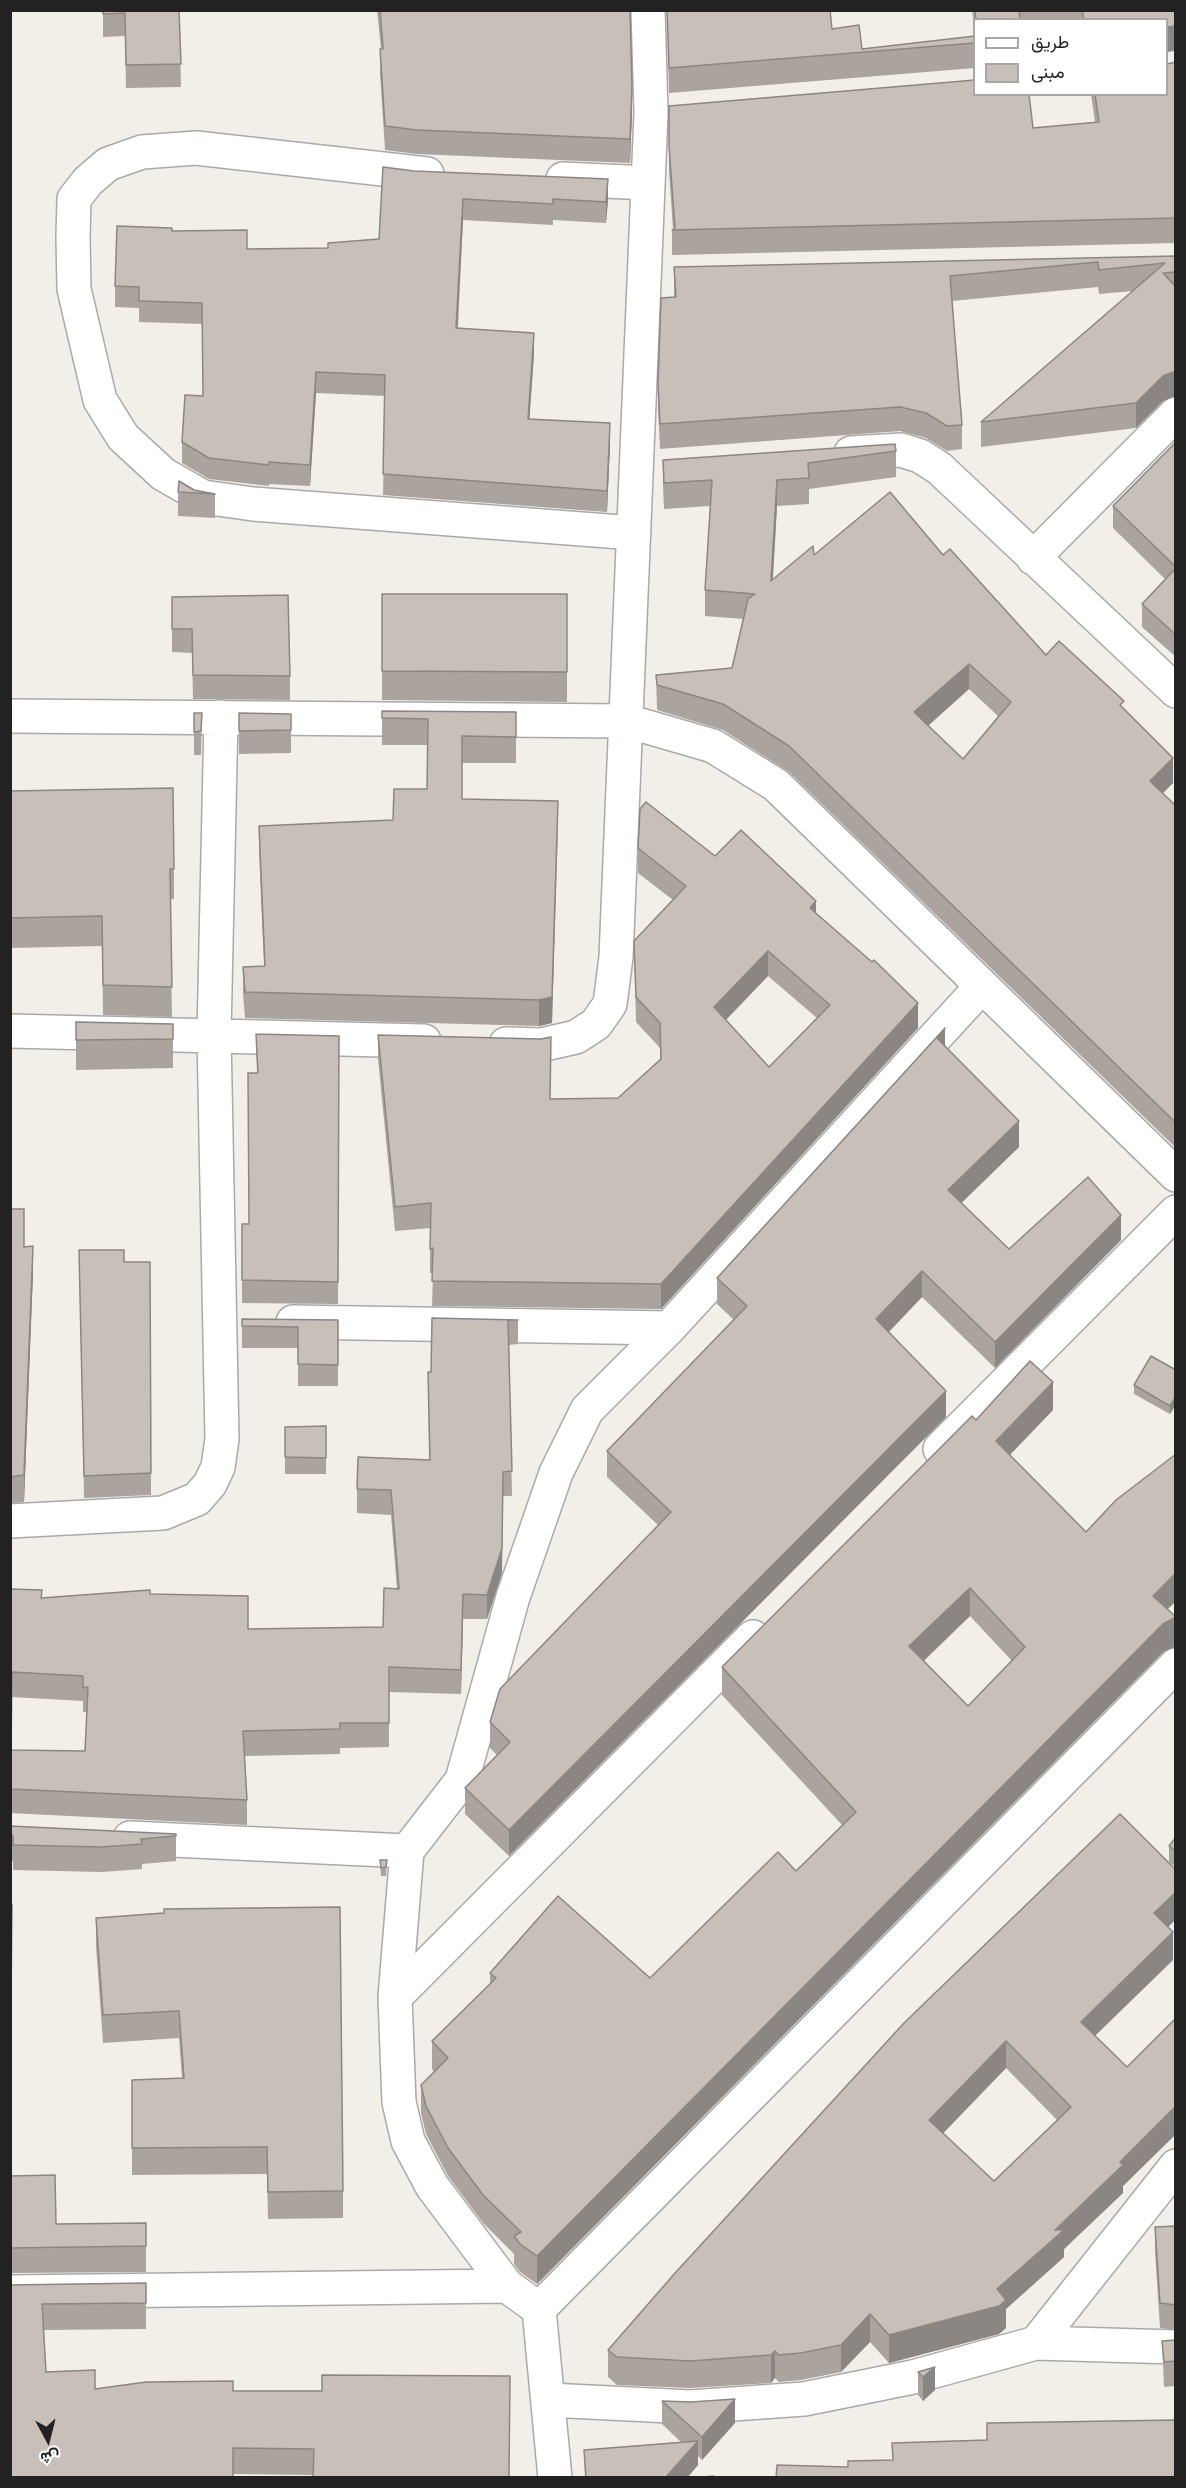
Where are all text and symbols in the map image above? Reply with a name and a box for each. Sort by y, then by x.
legend [973,18,1168,96]
text: طريق [1031,28,1069,55]
text: مبنى [1031,58,1065,85]
north arrow [18,2410,78,2470]
text: ش [39,2445,61,2471]

